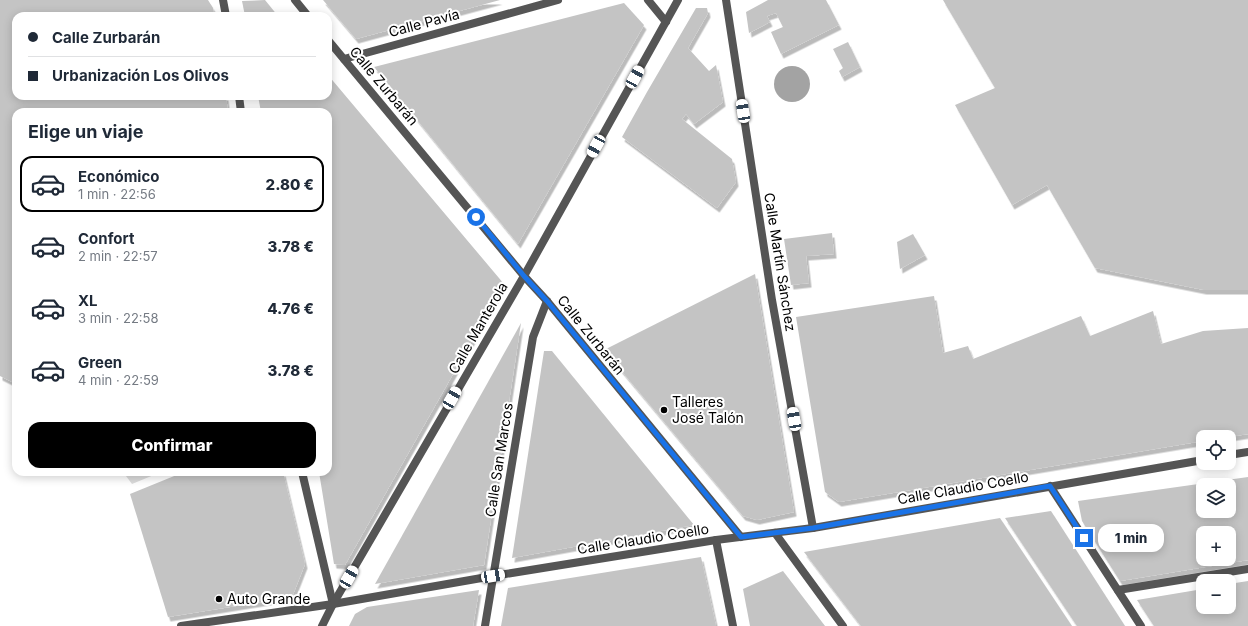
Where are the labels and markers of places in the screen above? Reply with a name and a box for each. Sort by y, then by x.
place label: Talleres José Talón [672,393,744,426]
marker: Talleres José Talón [659,405,669,415]
place label: Auto Grande [227,590,310,607]
marker: Auto Grande [214,594,224,604]

